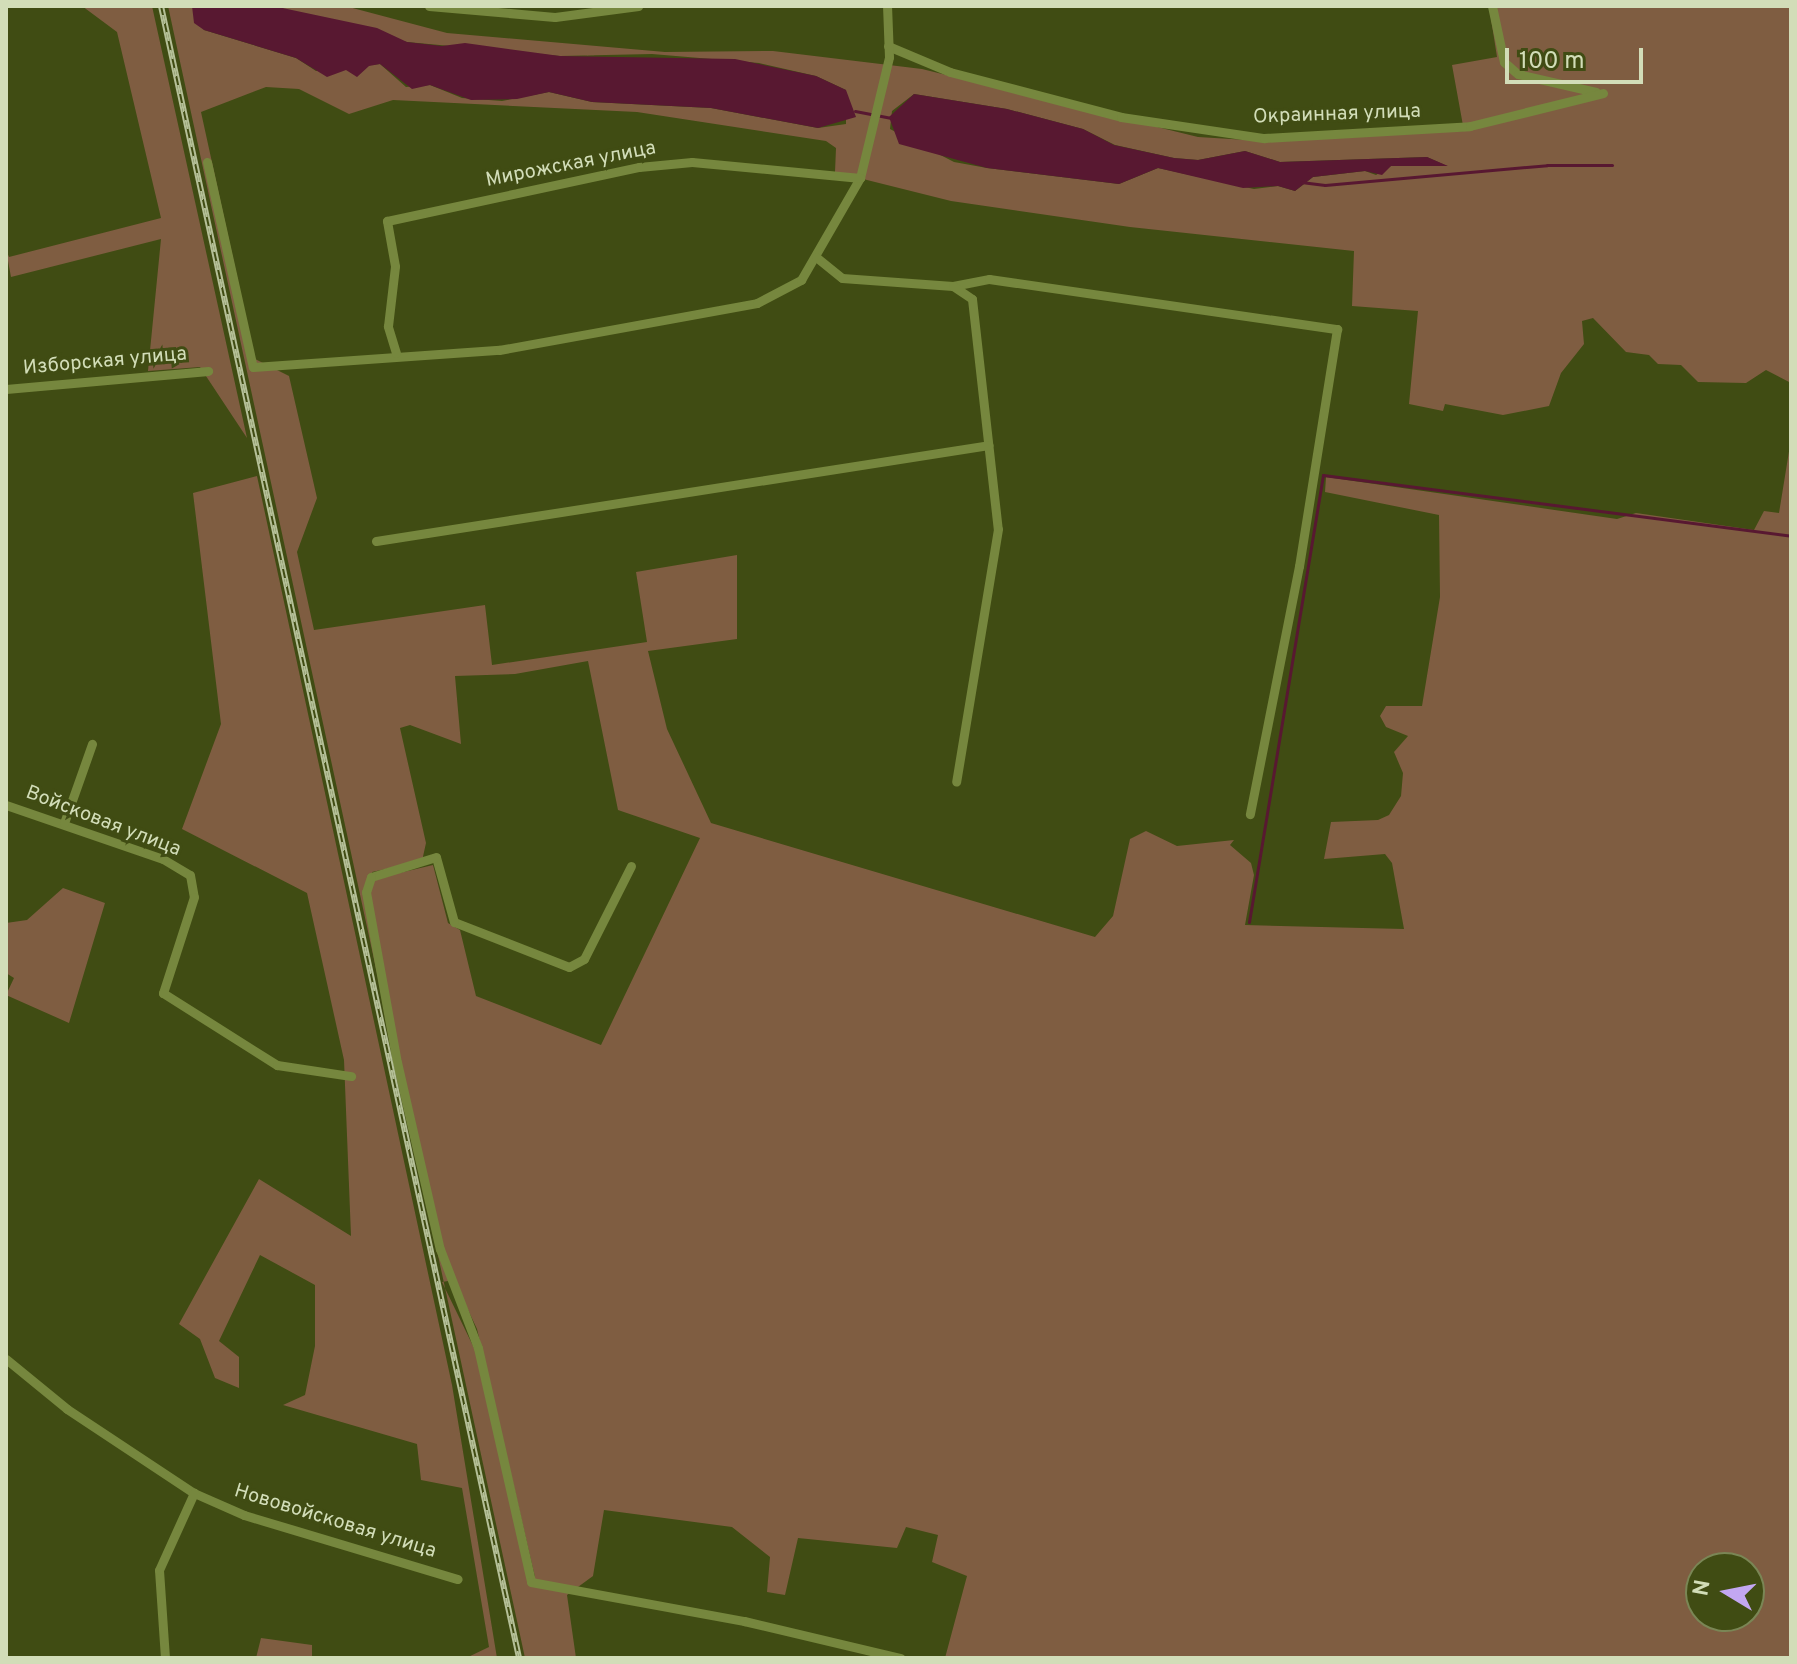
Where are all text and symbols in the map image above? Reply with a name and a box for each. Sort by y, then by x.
scale bar [1509,32,1647,82]
text: 100 m [1519,47,1585,77]
street label: Окраинная улица [1253,100,1421,130]
street label: Мирожская улица [484,137,658,193]
street label: Изборская улица [22,343,188,381]
street label: Войсковая улица [22,781,184,863]
street label: Нововойсковая улица [231,1480,439,1564]
north arrow [1685,1552,1765,1632]
text: N [1688,1578,1718,1598]

